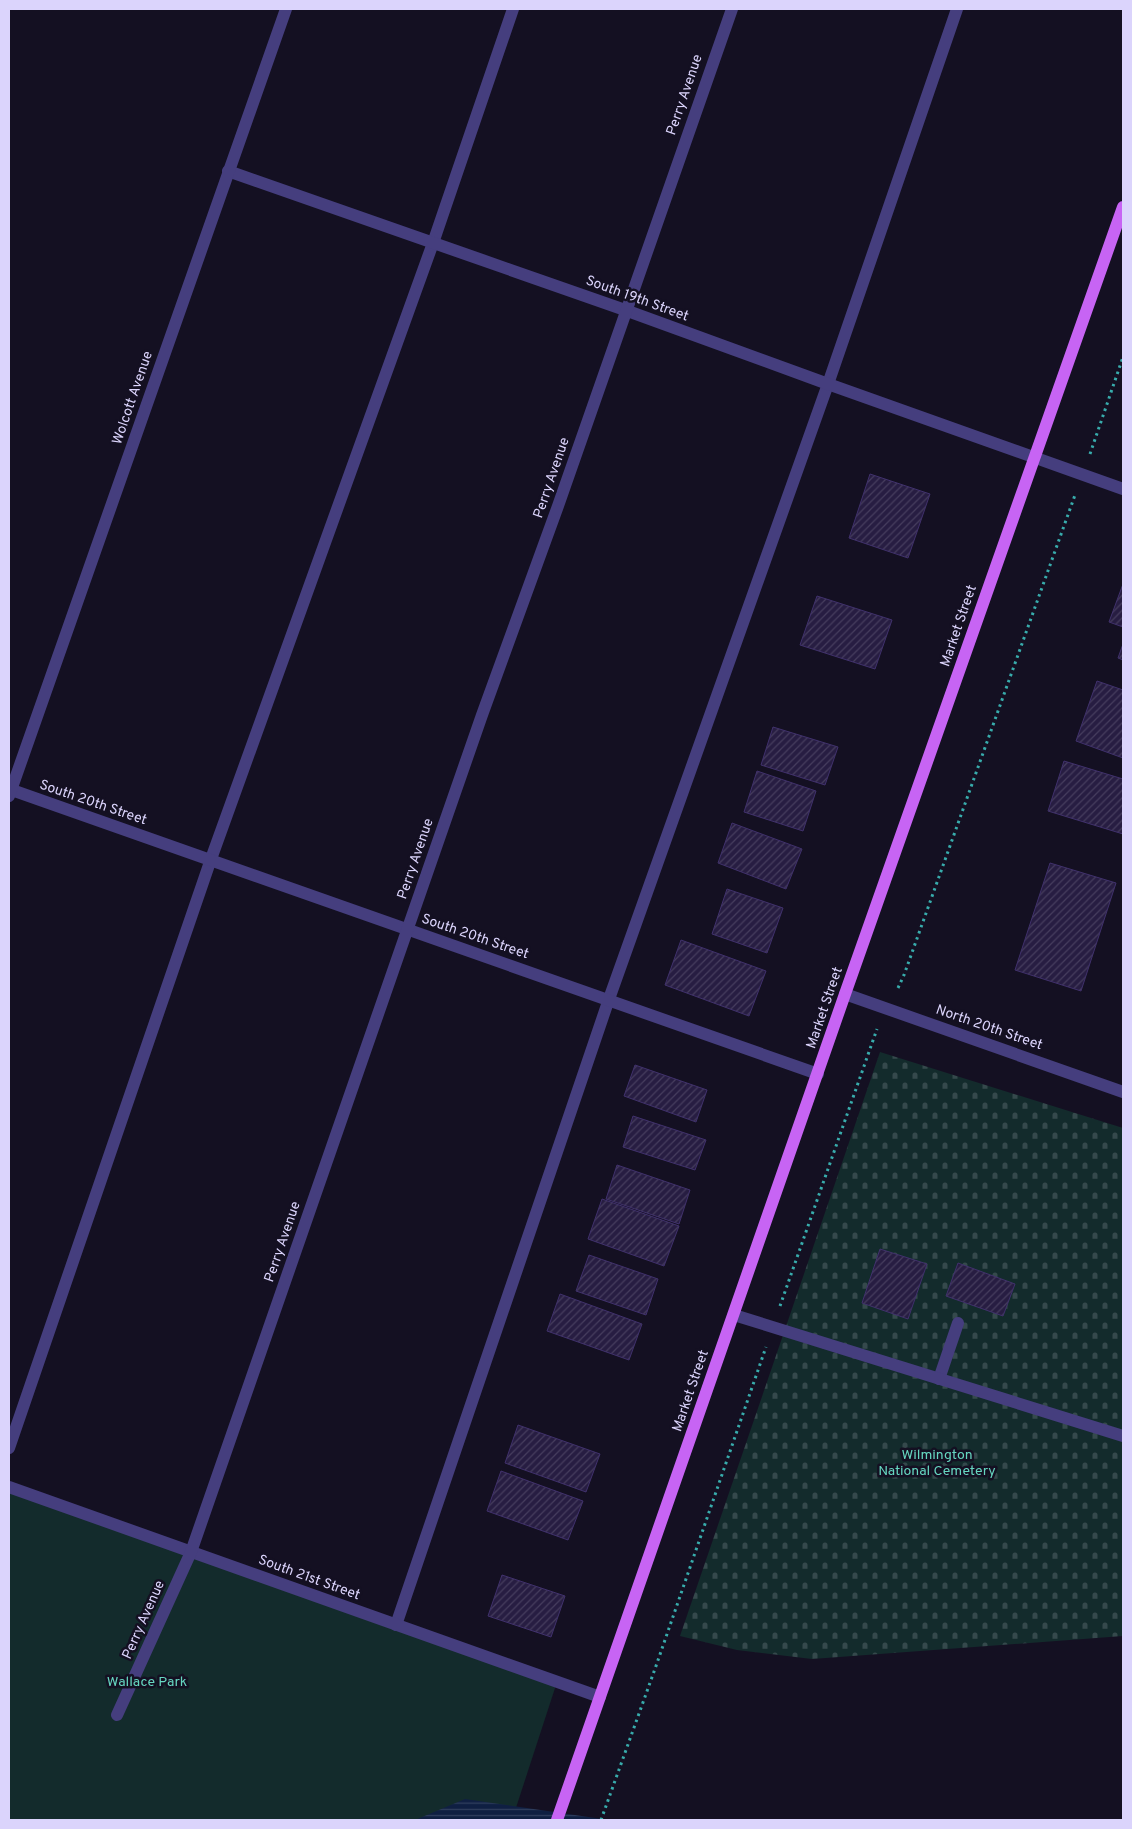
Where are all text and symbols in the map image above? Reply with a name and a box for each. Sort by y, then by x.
street label: Perry Avenue [663,52,707,138]
street label: South 19th Street [583,272,691,326]
street label: Wolcott Avenue [109,349,157,447]
street label: Perry Avenue [530,435,574,521]
street label: Market Street [937,583,981,669]
street label: South 20th Street [37,777,149,829]
street label: Perry Avenue [394,816,438,902]
street label: South 20th Street [419,911,531,963]
street label: Market Street [803,965,847,1051]
street label: North 20th Street [933,1002,1045,1054]
street label: Perry Avenue [261,1199,305,1285]
street label: Market Street [669,1348,713,1434]
park label: Wilmington National Cemetery [878,1447,996,1480]
street label: South 21st Street [256,1552,362,1604]
street label: Perry Avenue [119,1578,169,1662]
park label: Wallace Park [107,1674,187,1691]

